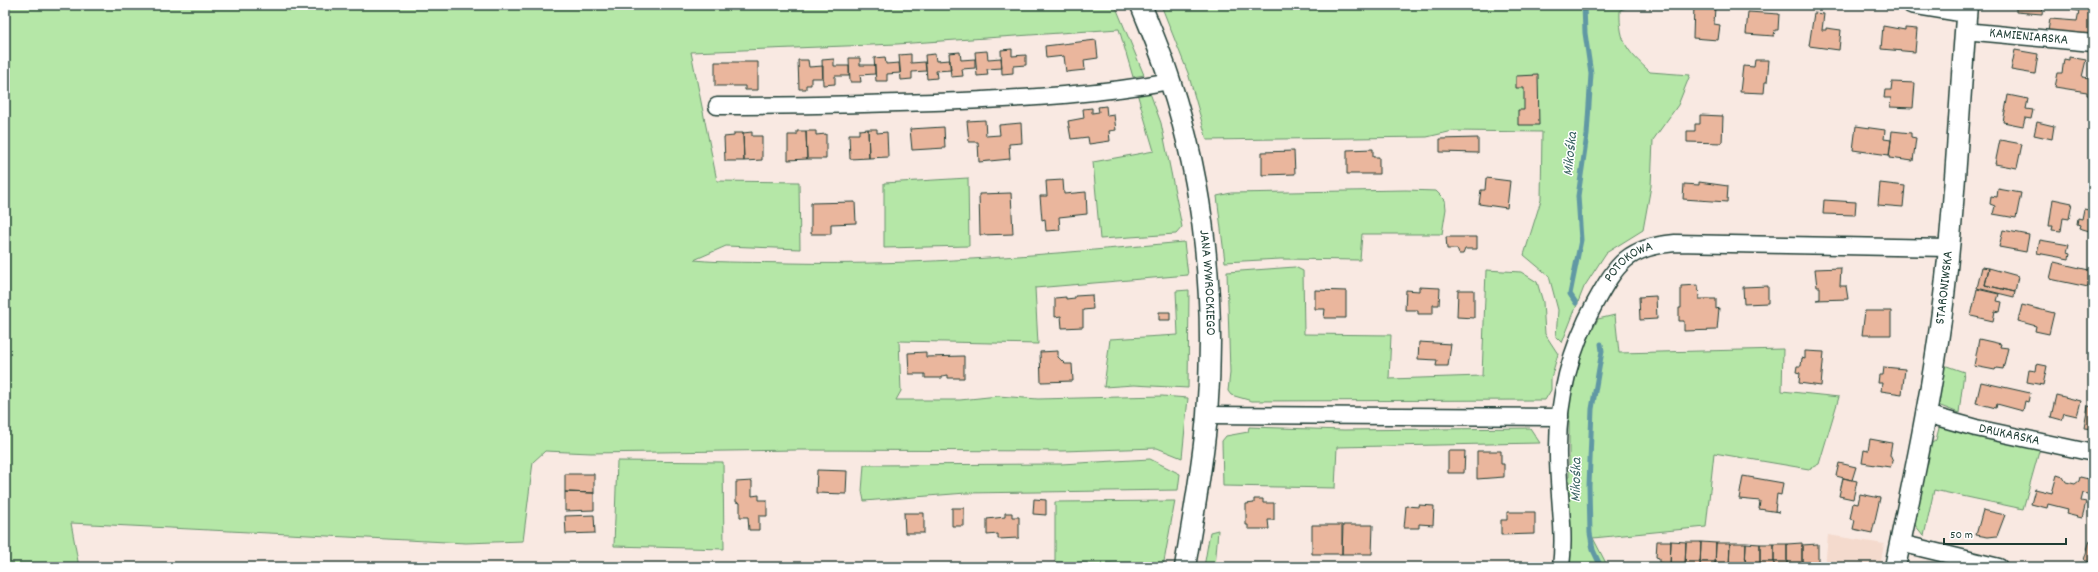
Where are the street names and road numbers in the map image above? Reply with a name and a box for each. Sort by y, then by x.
street label: KAMIENIARSKA [1988,23,2069,51]
street label: JANA WYWROCKIEGO [1193,229,1220,336]
street label: POTOKOWA [1599,237,1656,286]
street label: STARONIWSKA [1930,249,1959,326]
street label: DRUKARSKA [1977,419,2042,451]

